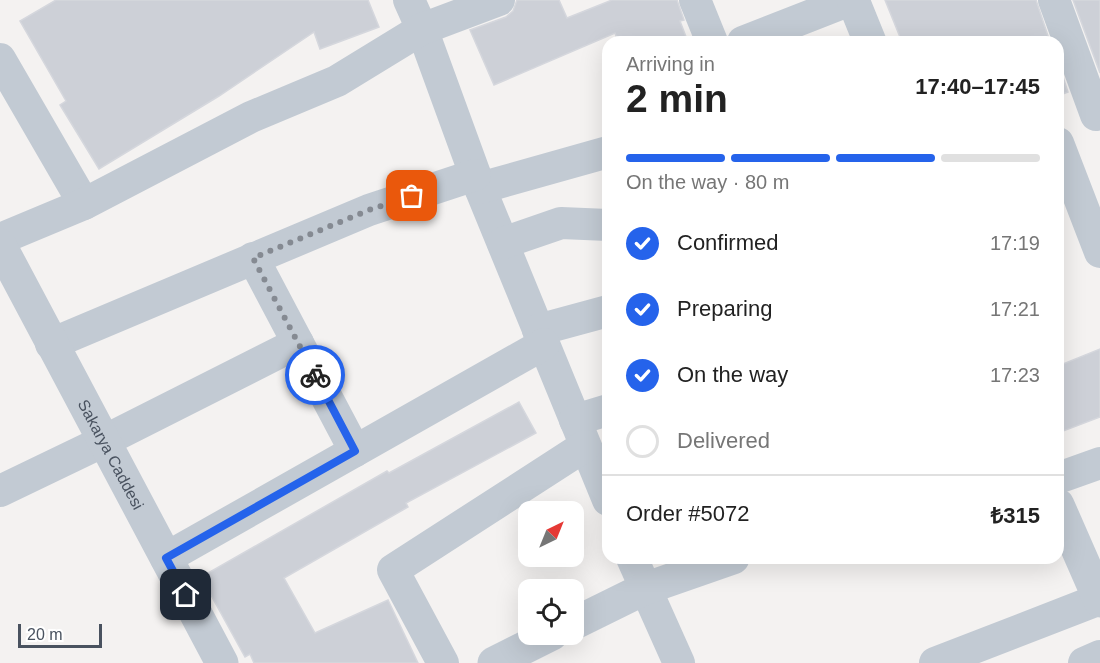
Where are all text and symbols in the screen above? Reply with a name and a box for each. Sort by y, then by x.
text: Arriving in [626,53,715,75]
text: 17:40–17:45 [915,74,1040,99]
text: 2 min [626,77,728,120]
pin [386,170,437,221]
text: On the way · 80 m [626,171,789,193]
icon: bag [395,179,428,212]
icon: check [626,227,659,260]
text: Confirmed [677,230,778,255]
text: 17:19 [990,232,1040,254]
icon: check [626,293,659,326]
text: Preparing [677,296,772,321]
text: 17:21 [990,298,1040,320]
courier [285,345,345,405]
icon: bike [299,359,332,392]
icon: check [626,359,659,392]
text: On the way [677,362,788,387]
text: 17:23 [990,364,1040,386]
street label: Sakarya Caddesi [75,397,147,512]
text: Delivered [677,428,770,453]
north arrow [518,501,584,567]
map controls [518,501,584,645]
text: Order #5072 [626,501,750,526]
text: ₺315 [991,503,1040,528]
pin [160,569,211,620]
icon: home [169,578,202,611]
button: locate [518,579,584,645]
scale bar [18,621,102,648]
text: 20 m [27,626,63,643]

